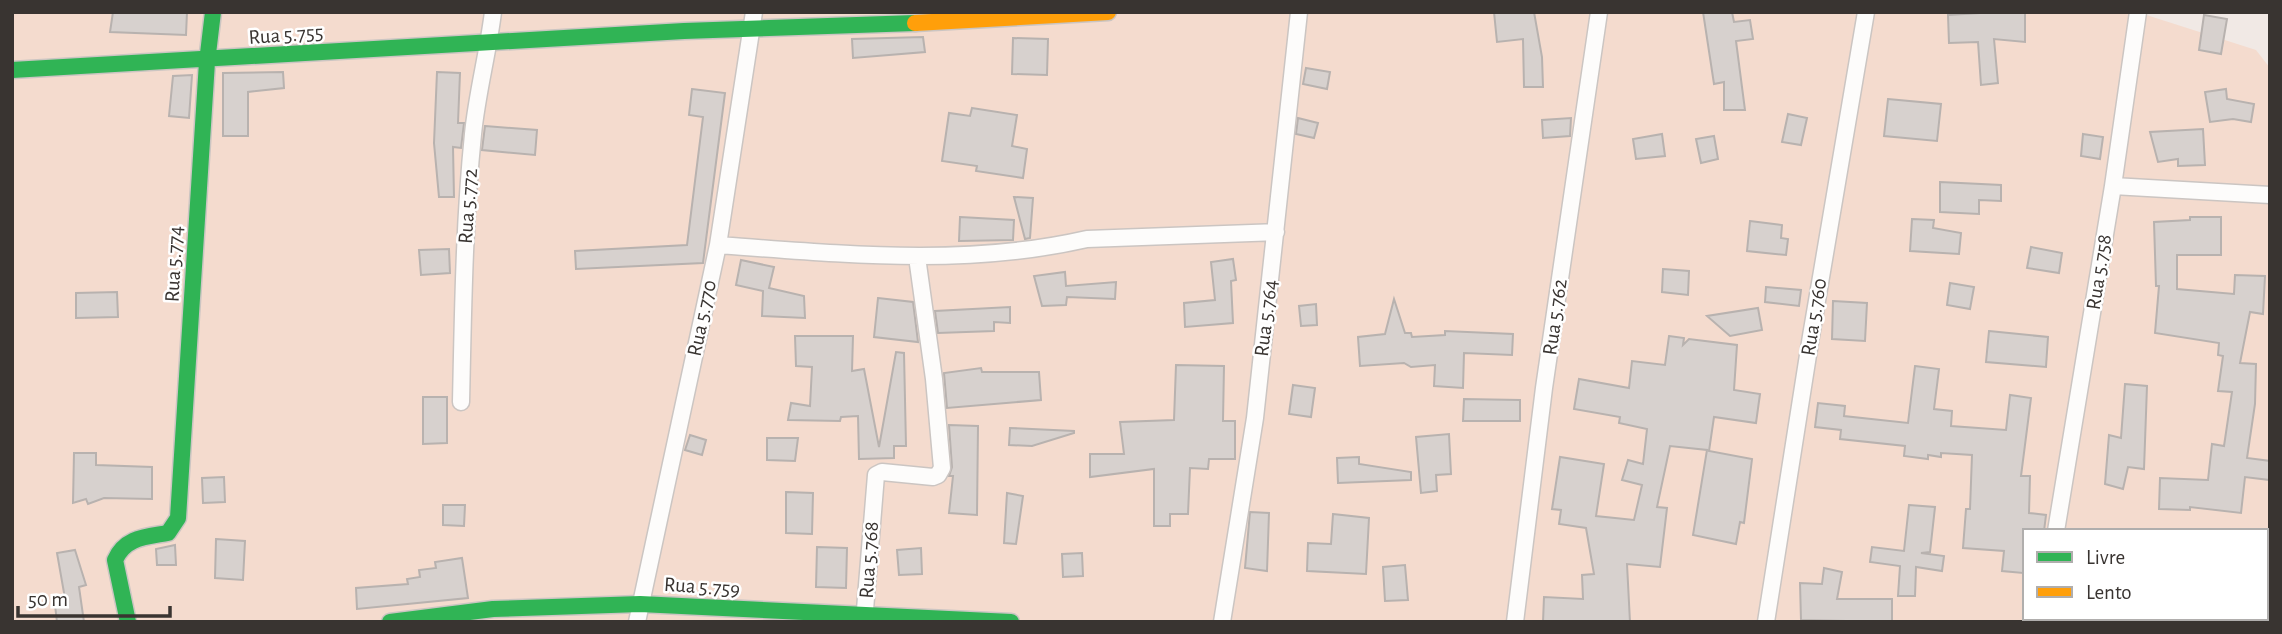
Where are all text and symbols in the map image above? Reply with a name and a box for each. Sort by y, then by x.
street label: Rua 5.755 [248,22,324,48]
street label: Rua 5.772 [455,167,481,245]
street label: Rua 5.774 [162,225,186,303]
street label: Rua 5.758 [2083,233,2115,311]
street label: Rua 5.762 [1539,277,1571,357]
street label: Rua 5.760 [1797,277,1831,357]
street label: Rua 5.770 [684,278,720,358]
street label: Rua 5.764 [1251,278,1281,358]
street label: Rua 5.768 [856,521,882,599]
legend [2023,529,2268,620]
text: Livre [2086,547,2125,568]
scale bar [18,574,170,618]
street label: Rua 5.759 [663,574,741,600]
text: Lento [2086,582,2132,603]
text: 50 m [28,589,68,610]

